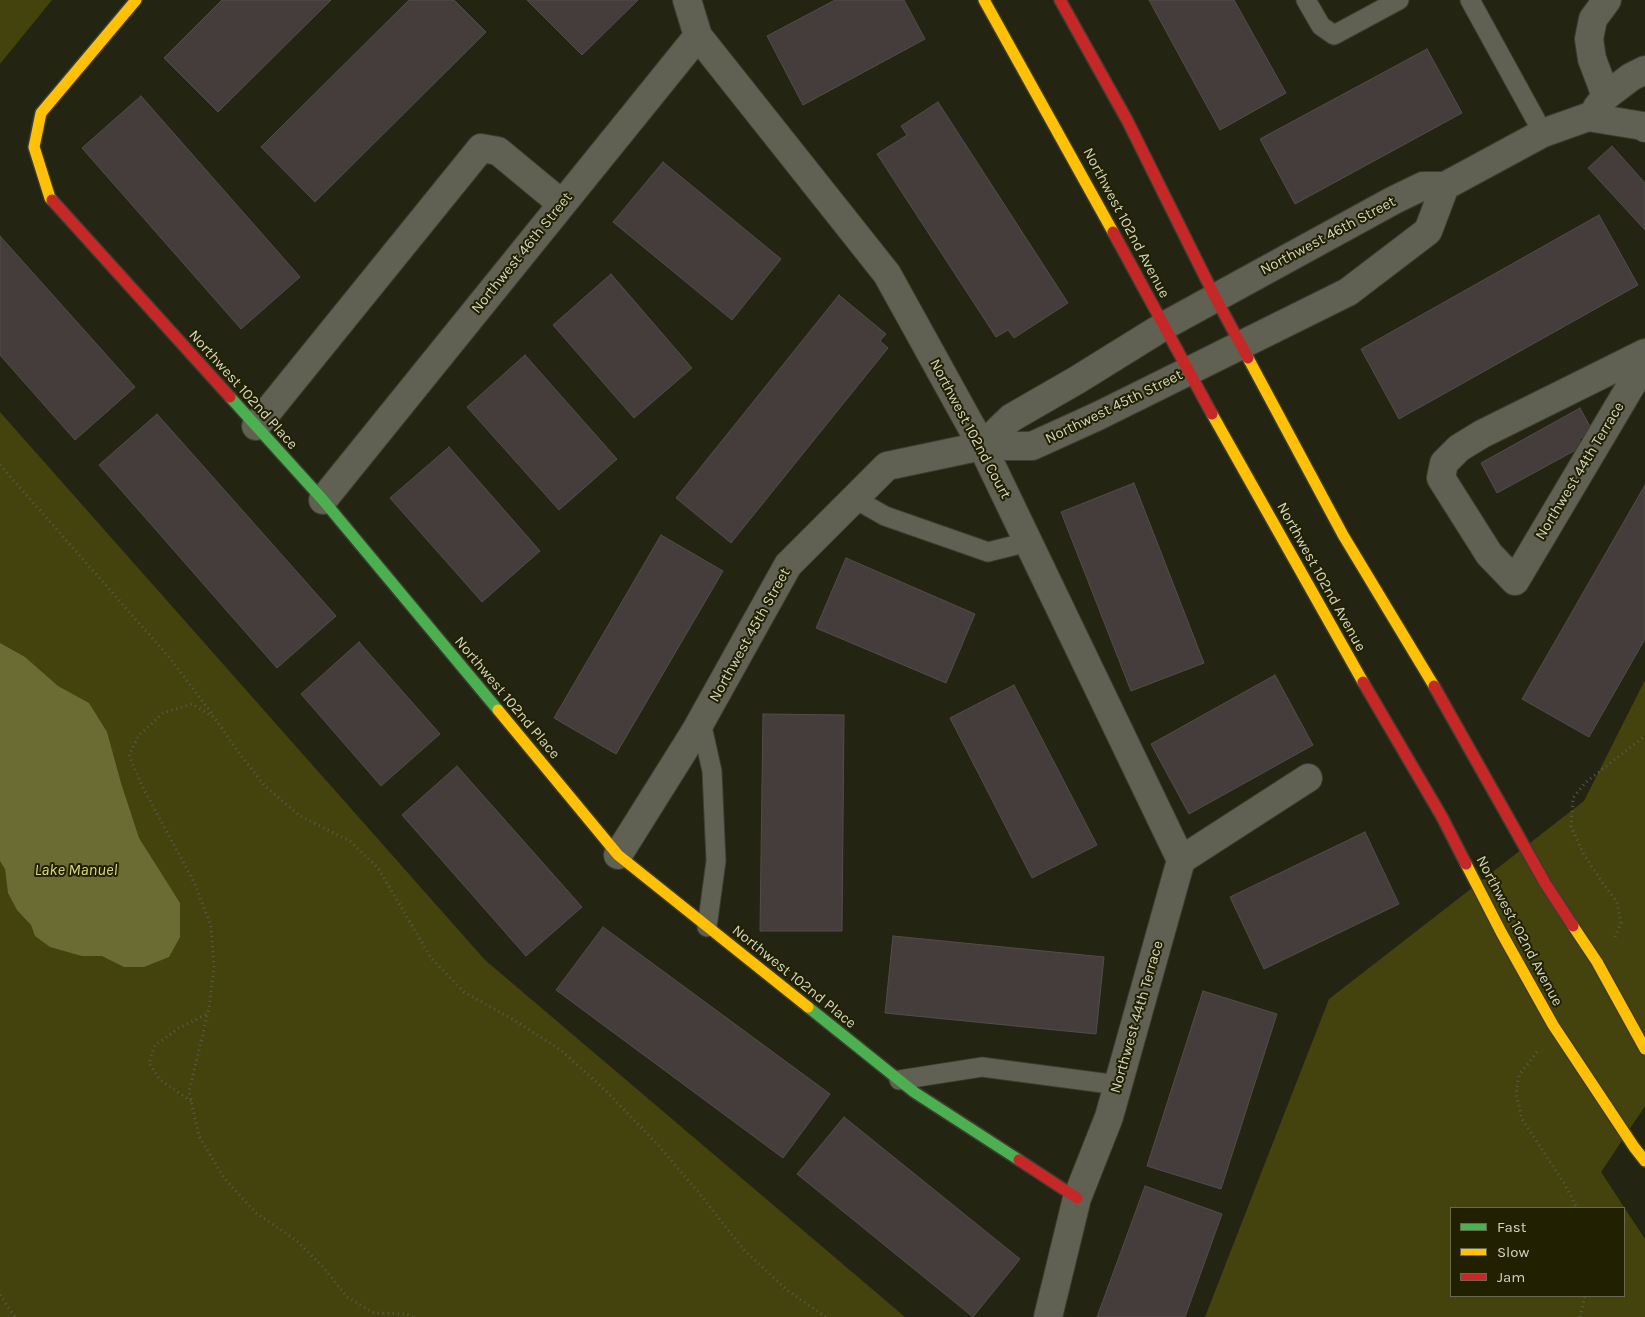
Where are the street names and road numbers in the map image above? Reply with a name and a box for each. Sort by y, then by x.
street label: Northwest 102nd Avenue [1079,145,1173,301]
street label: Northwest 46th Street [468,189,576,317]
street label: Northwest 46th Street [1257,193,1399,279]
street label: Northwest 102nd Place [185,327,301,453]
street label: Northwest 102nd Court [925,356,1015,502]
street label: Northwest 45th Street [1042,366,1186,448]
street label: Northwest 44th Terrace [1532,399,1628,543]
street label: Northwest 102nd Avenue [1272,499,1370,655]
street label: Northwest 45th Street [706,565,794,705]
street label: Northwest 102nd Place [450,633,564,763]
street label: Northwest 102nd Avenue [1472,853,1566,1009]
street label: Northwest 102nd Place [728,921,860,1033]
street label: Northwest 44th Terrace [1107,939,1167,1095]

